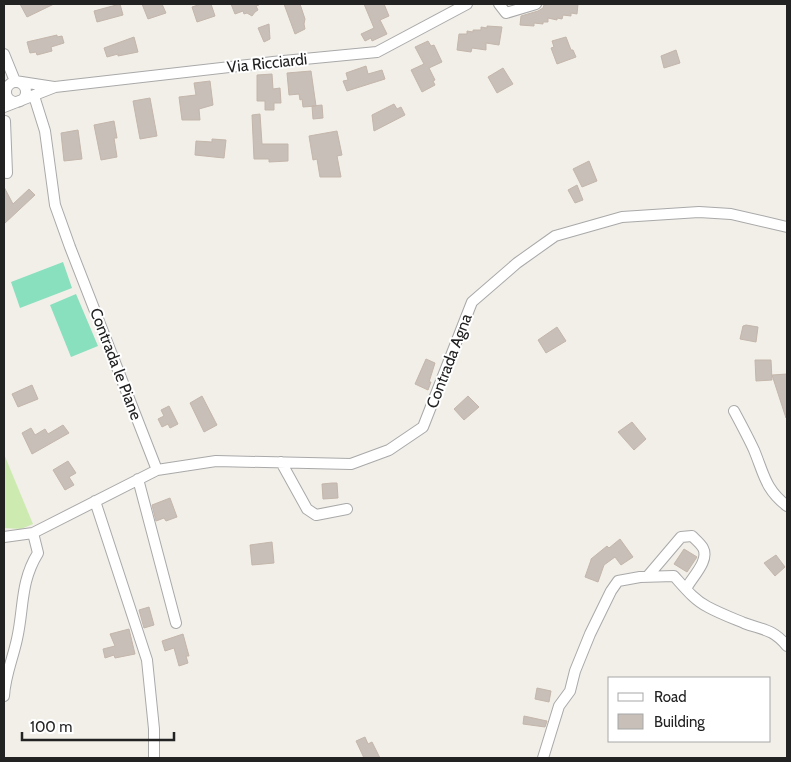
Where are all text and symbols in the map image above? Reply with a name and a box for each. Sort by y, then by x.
street label: Via Ricciardi [226,49,308,77]
street label: Contrada le Piane [86,305,146,423]
street label: Contrada Agna [422,311,476,411]
legend [608,677,771,742]
text: Road [654,688,687,706]
scale bar [22,710,175,742]
text: Building [654,713,705,731]
text: 100 m [30,718,72,736]

